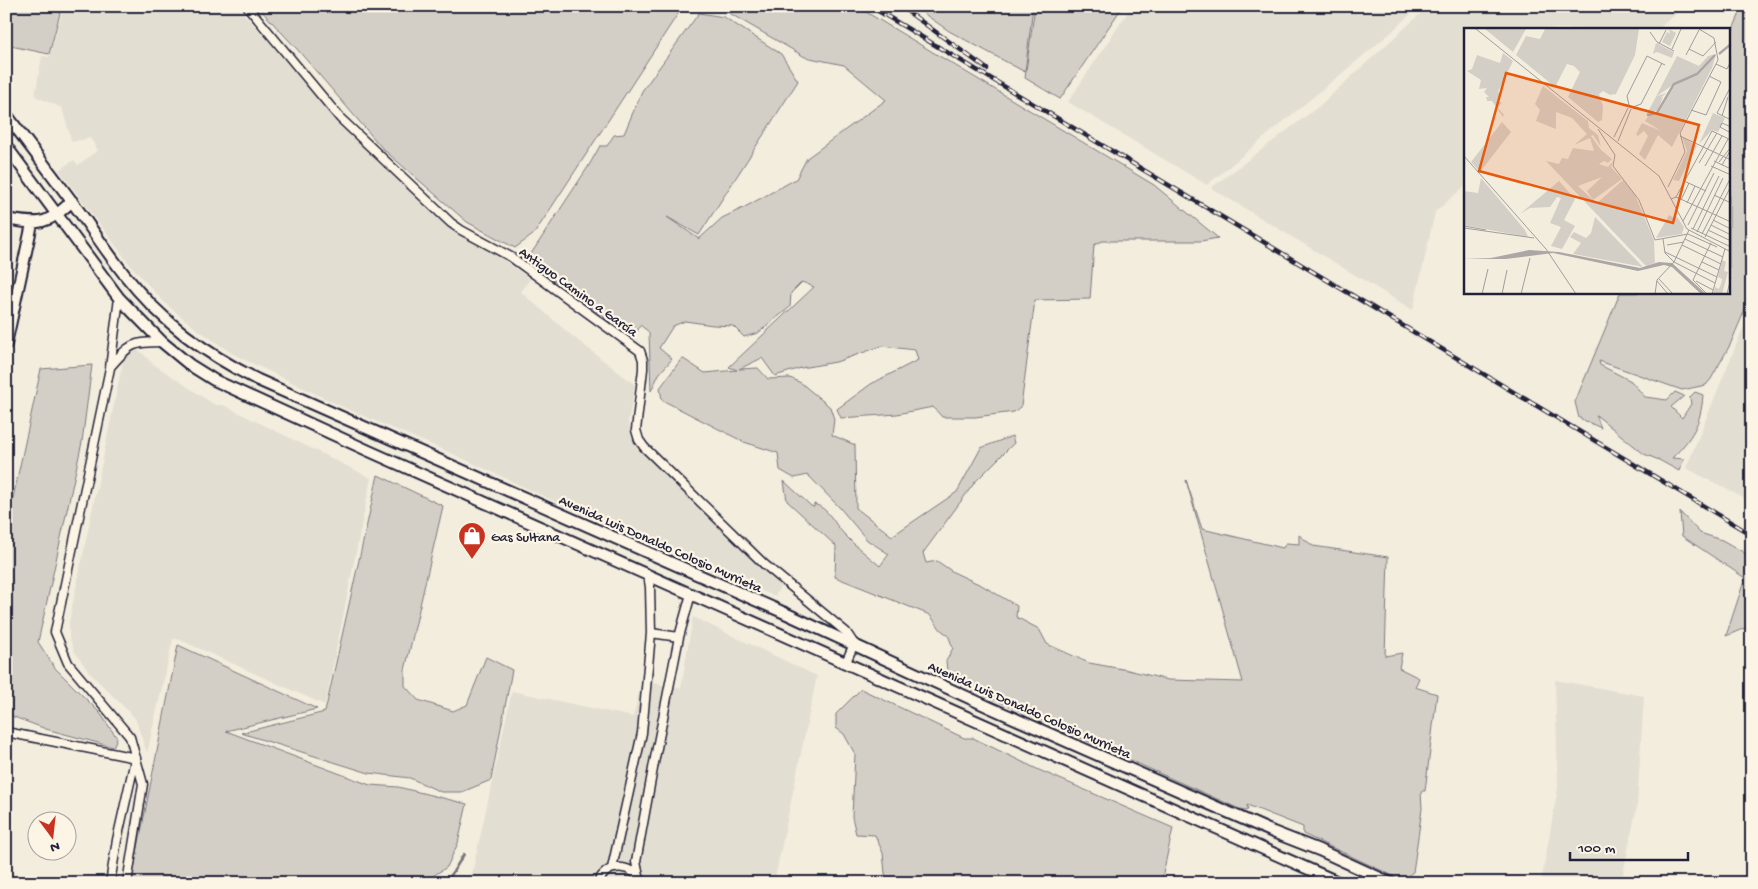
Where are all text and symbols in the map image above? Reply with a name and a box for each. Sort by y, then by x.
inset map [1464,28,1730,294]
street label: Antiguo Camino a García [515,244,641,343]
street label: Avenida Luis Donaldo Colosio Murrieta [556,493,765,598]
shop icon: Gas Sultana [457,521,487,560]
place label: Gas Sultana [491,530,561,547]
street label: Avenida Luis Donaldo Colosio Murrieta [925,659,1134,764]
north arrow [28,812,78,862]
scale bar [1570,829,1688,861]
text: N [48,837,61,856]
text: 100 m [1577,840,1616,858]

